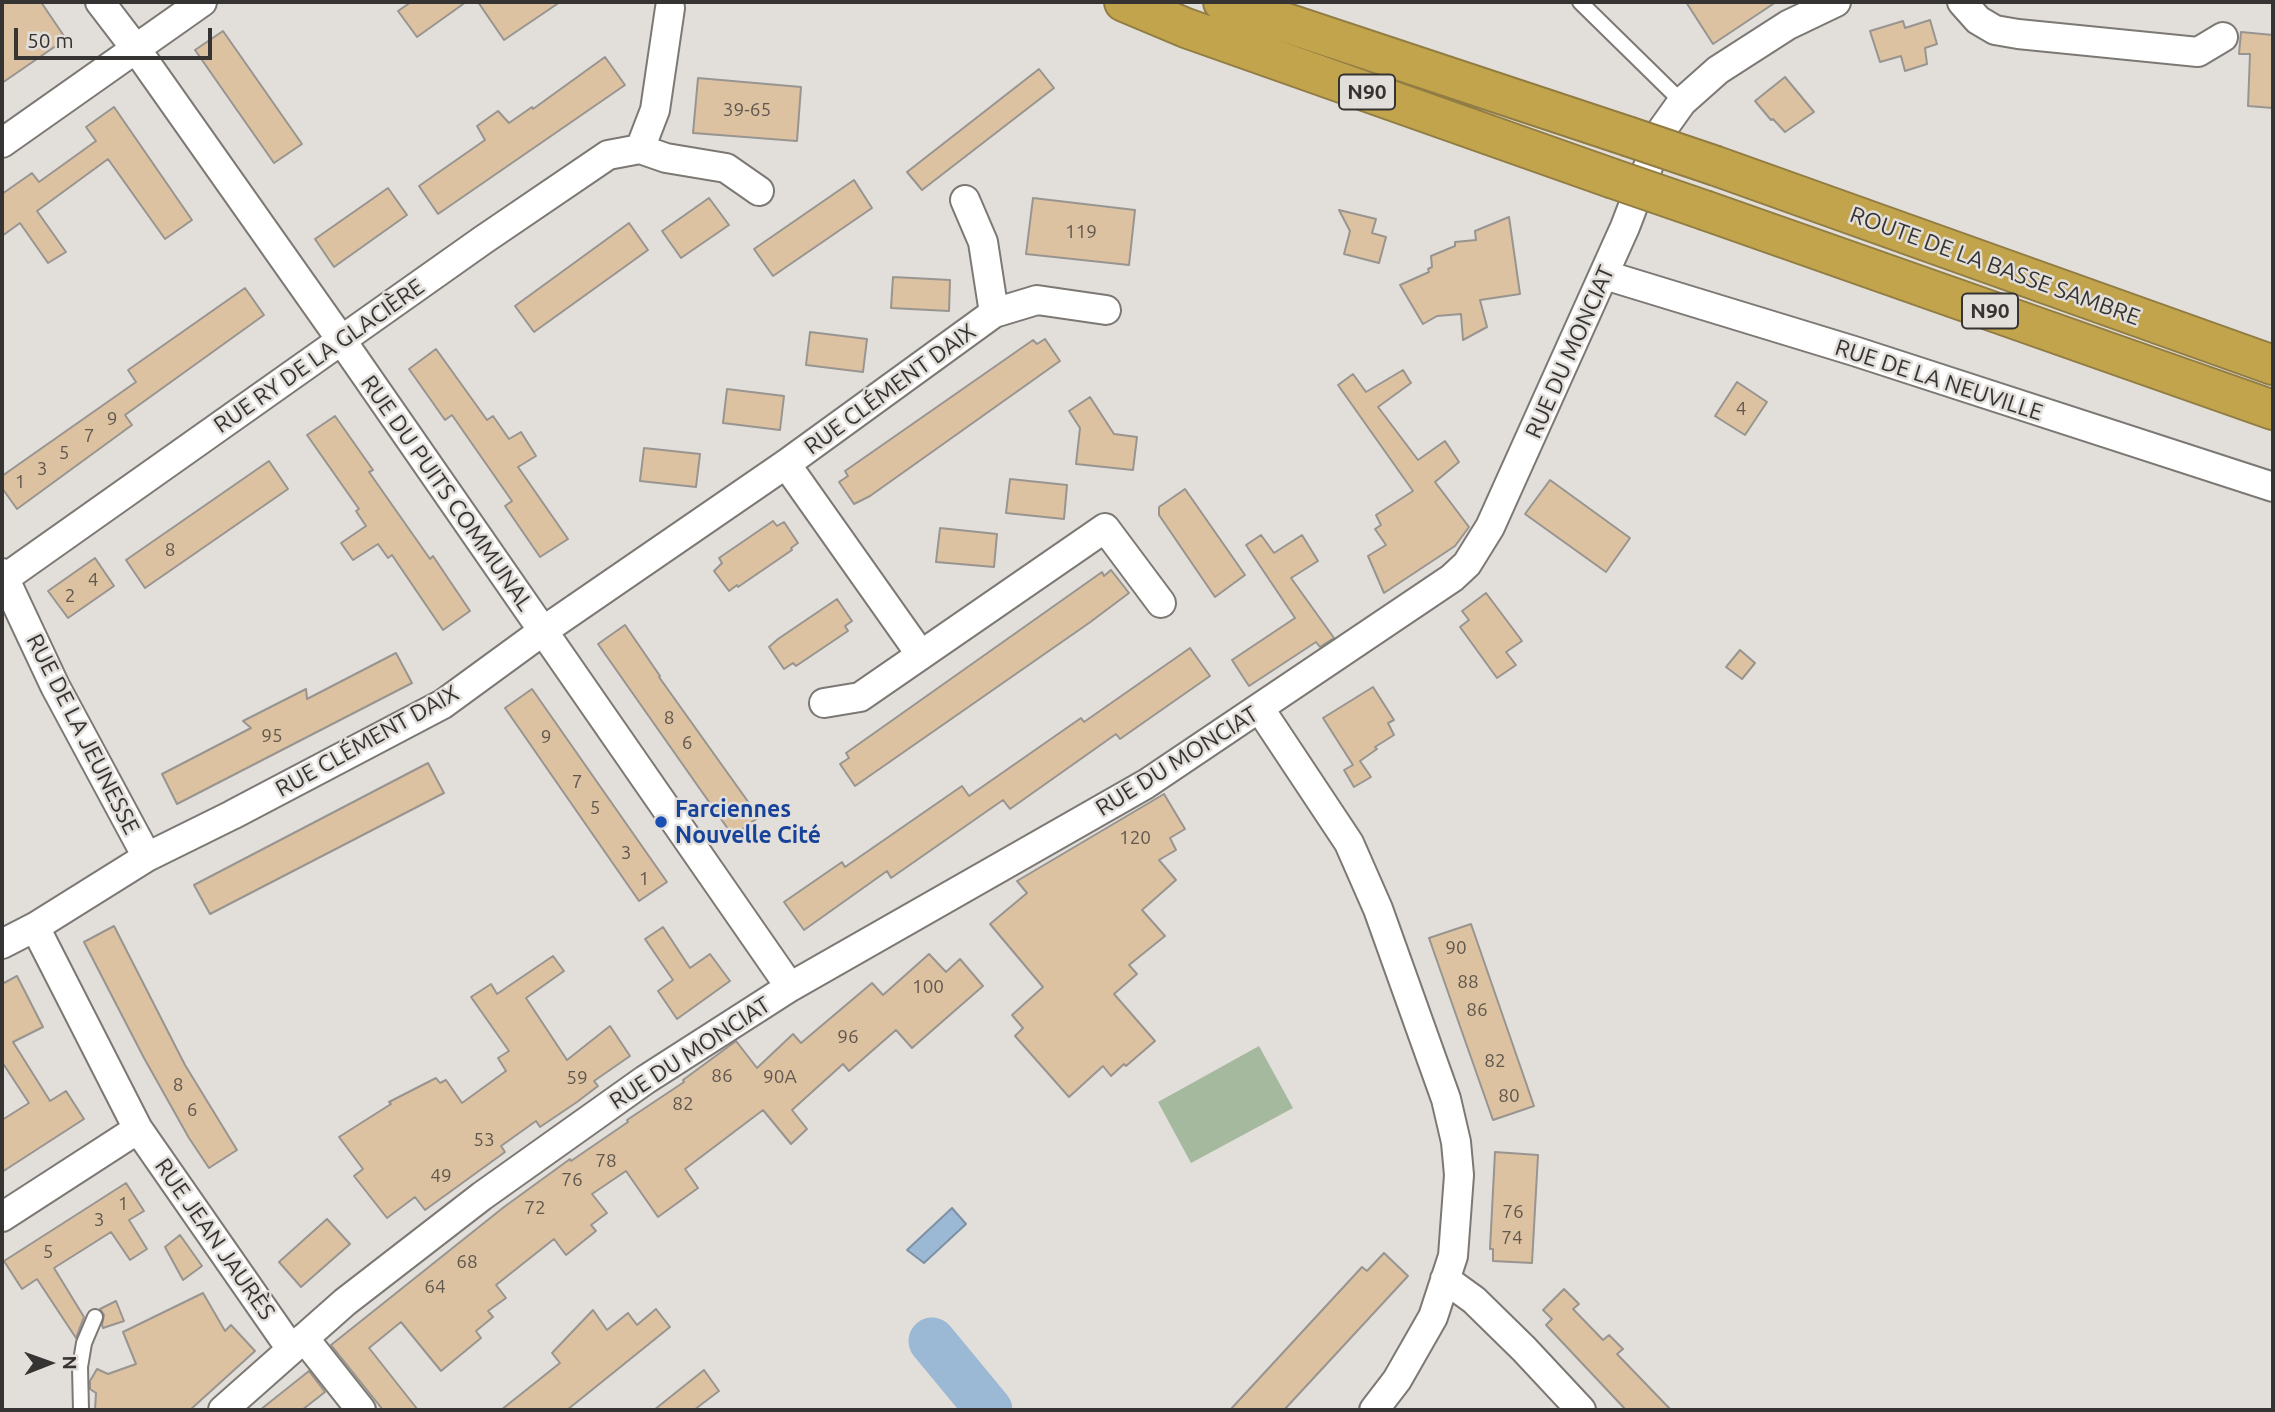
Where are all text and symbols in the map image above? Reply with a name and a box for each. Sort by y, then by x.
scale bar [18,14,215,58]
text: 50 m [27,28,74,52]
road number: N90 [1339,74,1395,110]
house number: 39-65 [723,99,771,121]
street label: ROUTE DE LA BASSE SAMBRE [1846,201,2144,331]
house number: 119 [1065,221,1097,243]
street label: RUE DU MONCIAT [1520,261,1620,443]
street label: RUE RY DE LA GLACIÈRE [209,273,429,439]
road number: N90 [1962,294,2018,328]
street label: RUE CLÉMENT DAIX [799,318,981,460]
street label: RUE DE LA NEUVILLE [1832,333,2046,427]
street label: RUE DU PUITS COMMUNAL [355,370,539,616]
house number: 4 [1736,398,1746,420]
house number: 9 [107,408,117,430]
house number: 7 [84,425,94,447]
house number: 5 [59,442,69,464]
house number: 3 [37,458,47,480]
house number: 1 [15,471,25,493]
house number: 8 [165,539,175,561]
house number: 4 [88,569,98,591]
house number: 2 [65,585,75,607]
street label: RUE DE LA JEUNESSE [20,629,146,839]
street label: RUE CLÉMENT DAIX [271,679,463,803]
street label: RUE DU MONCIAT [1091,700,1263,822]
house number: 8 [664,707,674,729]
house number: 95 [261,725,283,747]
house number: 9 [541,726,551,748]
house number: 6 [682,732,692,754]
house number: 7 [572,771,582,793]
place label: Farciennes Nouvelle Cité [675,795,821,849]
house number: 5 [590,797,600,819]
marker: Farciennes Nouvelle Cité [653,814,669,830]
house number: 120 [1119,827,1151,849]
house number: 3 [621,842,631,864]
house number: 1 [639,868,649,890]
house number: 90 [1445,937,1467,959]
house number: 88 [1457,971,1479,993]
house number: 100 [912,976,944,998]
street label: RUE DU MONCIAT [604,991,776,1115]
house number: 86 [1466,999,1488,1021]
house number: 96 [837,1026,859,1048]
house number: 82 [1484,1050,1506,1072]
house number: 86 [711,1065,733,1087]
house number: 90A [763,1066,797,1088]
house number: 59 [566,1067,588,1089]
house number: 8 [173,1074,183,1096]
house number: 80 [1498,1085,1520,1107]
house number: 82 [672,1093,694,1115]
house number: 6 [187,1099,197,1121]
house number: 53 [473,1129,495,1151]
house number: 78 [595,1150,617,1172]
street label: RUE JEAN JAURÈS [149,1153,281,1325]
house number: 49 [430,1165,452,1187]
house number: 76 [561,1169,583,1191]
house number: 1 [118,1193,128,1215]
house number: 72 [524,1197,546,1219]
house number: 76 [1502,1201,1524,1223]
house number: 3 [94,1209,104,1231]
house number: 74 [1501,1227,1523,1249]
house number: 5 [43,1241,53,1263]
house number: 68 [456,1251,478,1273]
house number: 64 [424,1276,446,1298]
north arrow [14,1328,84,1398]
text: N [59,1355,81,1370]

